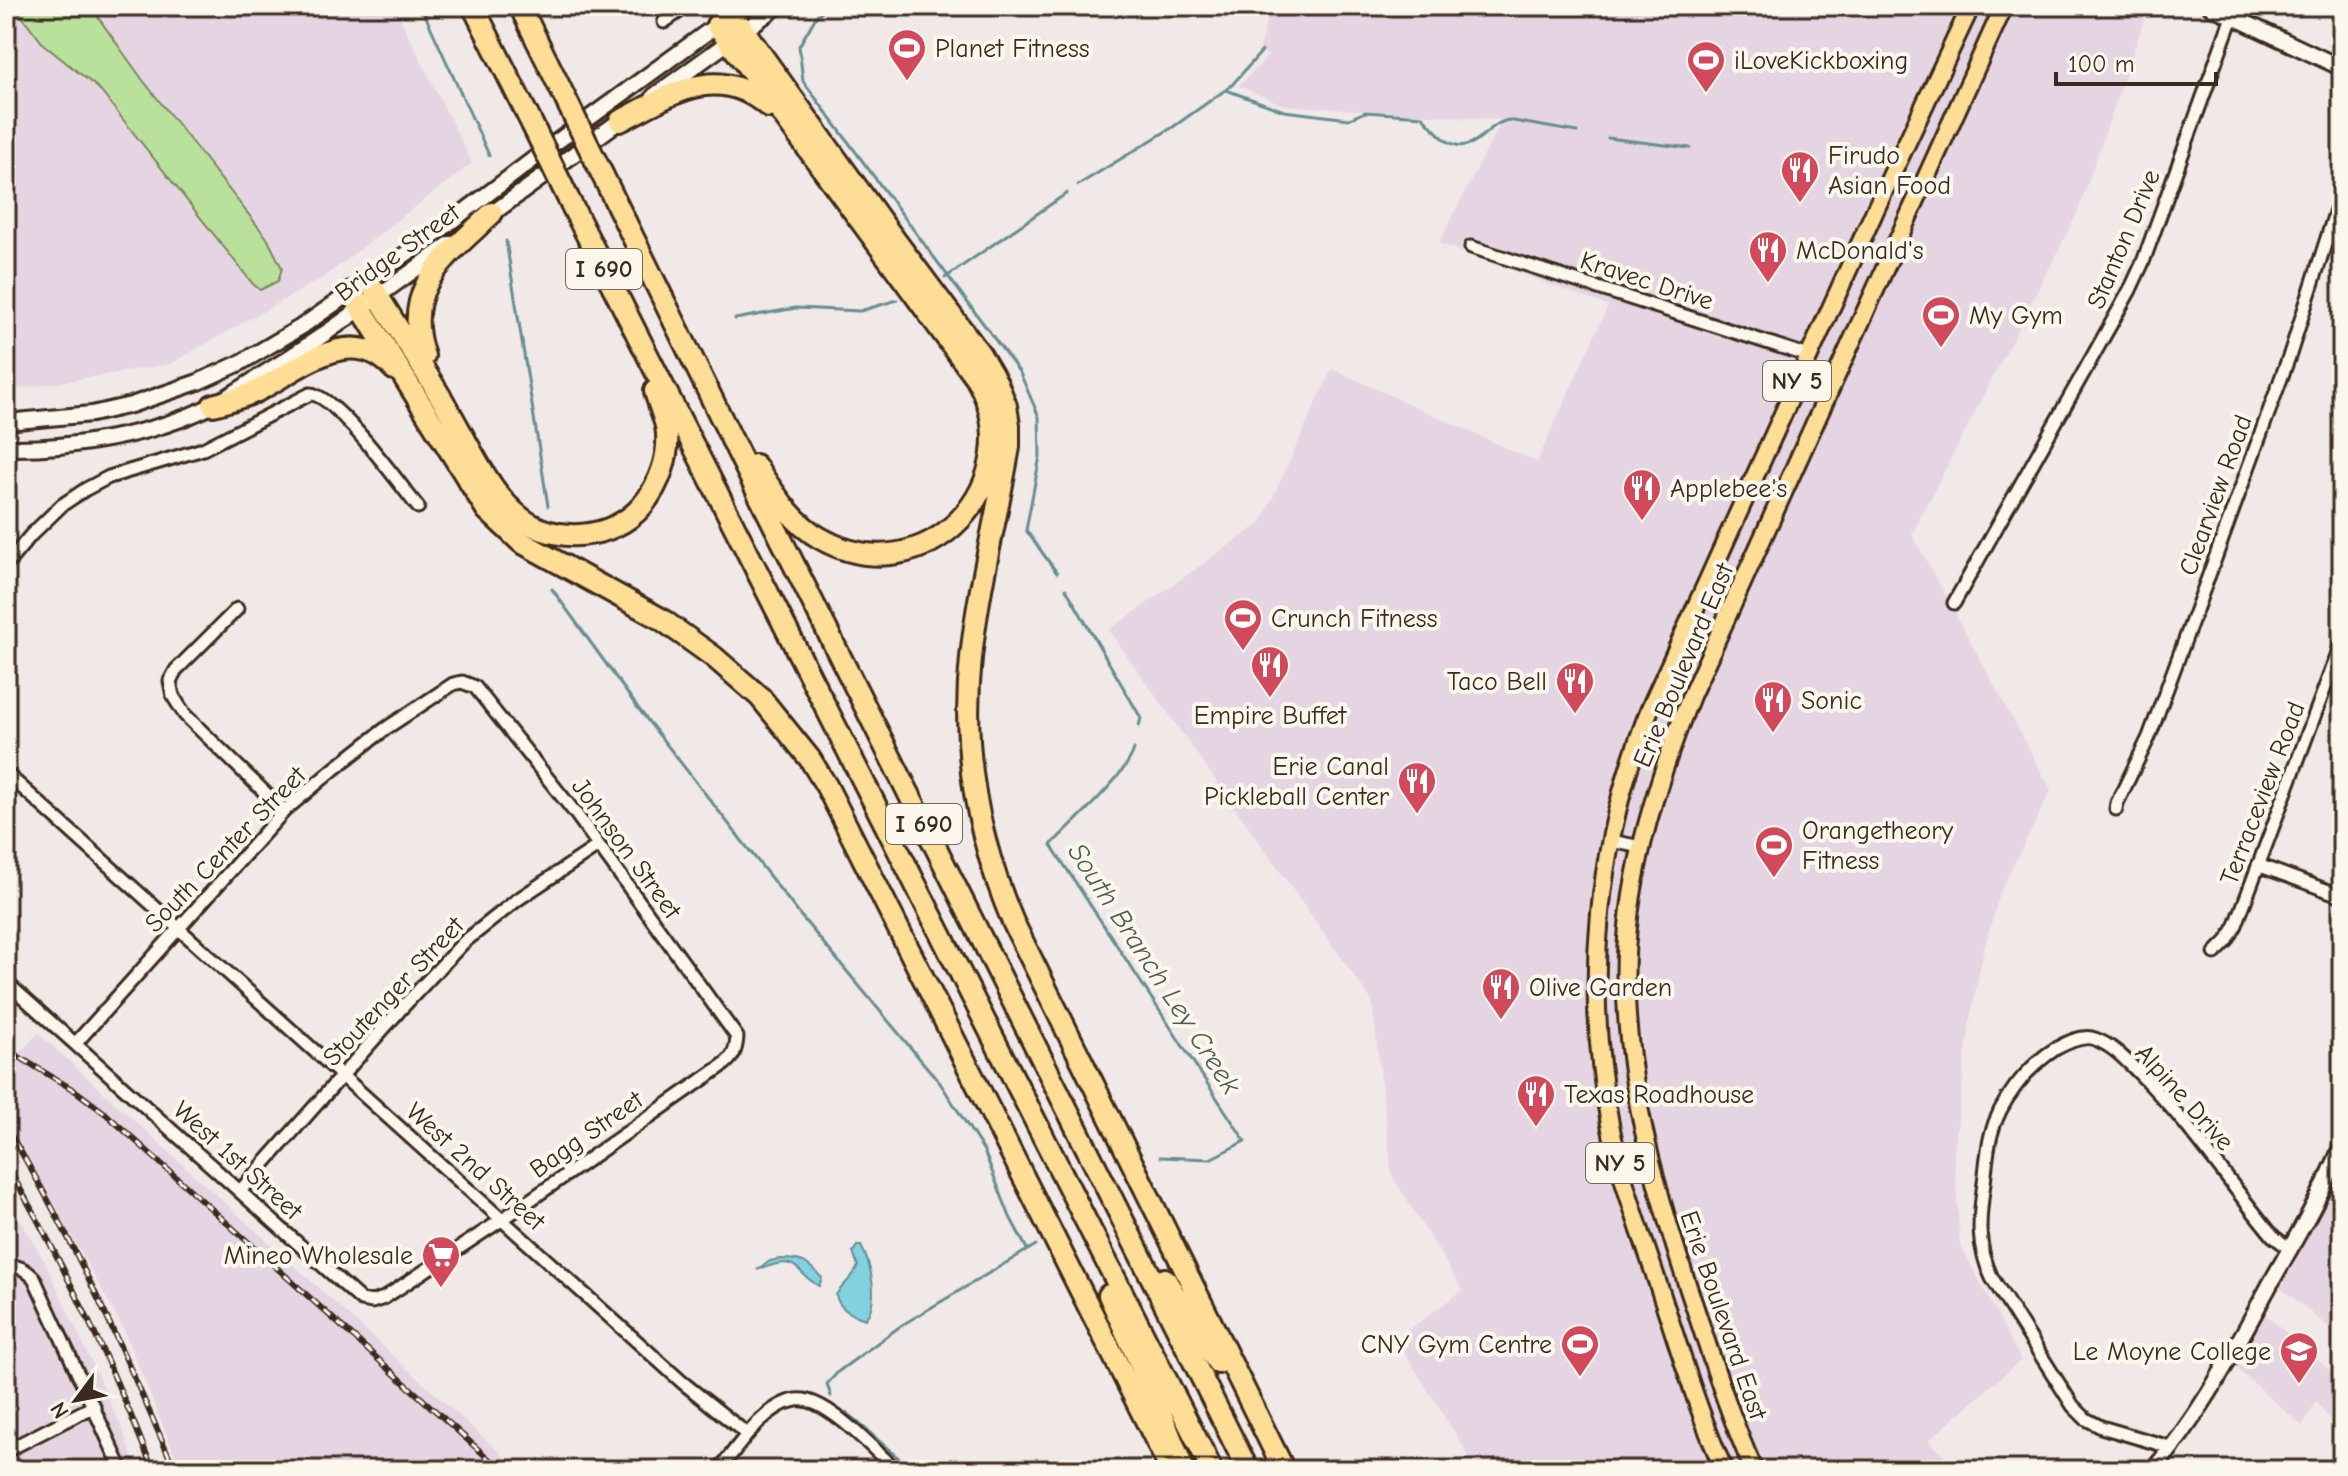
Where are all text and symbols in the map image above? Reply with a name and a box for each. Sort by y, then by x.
sports icon: Planet Fitness [886,27,928,82]
place label: Planet Fitness [935,34,1090,64]
scale bar [2056,36,2216,86]
sports icon: iLoveKickboxing [1685,39,1727,94]
place label: iLoveKickboxing [1734,46,1908,76]
text: 100 m [2068,50,2135,78]
place label: Firudo Asian Food [1828,141,1951,201]
restaurant icon: Firudo Asian Food [1779,149,1821,204]
street label: Stanton Drive [2081,165,2167,313]
street label: Bridge Street [329,197,467,308]
restaurant icon: McDonald's [1747,229,1789,284]
place label: McDonald's [1796,236,1924,266]
street label: Kravec Drive [1576,245,1717,317]
road number: I 690 [566,249,642,289]
sports icon: My Gym [1920,294,1962,349]
place label: My Gym [1969,301,2063,331]
road number: NY 5 [1763,361,1831,401]
street label: Clearview Road [2173,411,2259,580]
restaurant icon: Applebee's [1621,467,1663,522]
place label: Applebee's [1670,474,1787,504]
street label: Erie Boulevard East [1627,557,1741,772]
sports icon: Crunch Fitness [1222,597,1264,652]
place label: Crunch Fitness [1271,604,1437,634]
restaurant icon: Empire Buffet [1249,644,1291,699]
restaurant icon: Taco Bell [1554,660,1596,715]
place label: Taco Bell [1447,667,1547,697]
restaurant icon: Sonic [1752,679,1794,734]
place label: Sonic [1801,686,1862,716]
street label: Terraceview Road [2214,698,2312,889]
place label: Empire Buffet [1194,701,1348,731]
place label: Erie Canal Pickleball Center [1204,752,1390,812]
street label: South Center Street [139,760,314,939]
restaurant icon: Erie Canal Pickleball Center [1396,760,1438,815]
street label: Johnson Street [565,772,688,926]
road number: I 690 [886,804,962,844]
place label: Orangetheory Fitness [1802,816,1954,876]
sports icon: Orangetheory Fitness [1753,824,1795,879]
water label: South Branch Ley Creek [1061,837,1247,1100]
street label: Stoutenger Street [317,910,472,1073]
restaurant icon: Olive Garden [1480,966,1522,1021]
place label: Olive Garden [1529,973,1672,1003]
street label: Alpine Drive [2129,1038,2240,1157]
restaurant icon: Texas Roadhouse [1515,1073,1557,1128]
place label: Texas Roadhouse [1564,1080,1754,1110]
street label: Bagg Street [524,1084,650,1185]
street label: West 1st Street [167,1095,309,1227]
street label: West 2nd Street [400,1097,552,1238]
road number: NY 5 [1586,1143,1654,1183]
street label: Erie Boulevard East [1673,1207,1773,1425]
supermarket icon: Mineo Wholesale [420,1234,462,1289]
place label: Mineo Wholesale [224,1241,413,1271]
sports icon: CNY Gym Centre [1559,1323,1601,1378]
place label: CNY Gym Centre [1361,1330,1552,1360]
school or university icon: Le Moyne College [2278,1330,2320,1385]
place label: Le Moyne College [2073,1337,2271,1367]
north arrow [36,1360,116,1440]
text: N [45,1397,75,1423]

